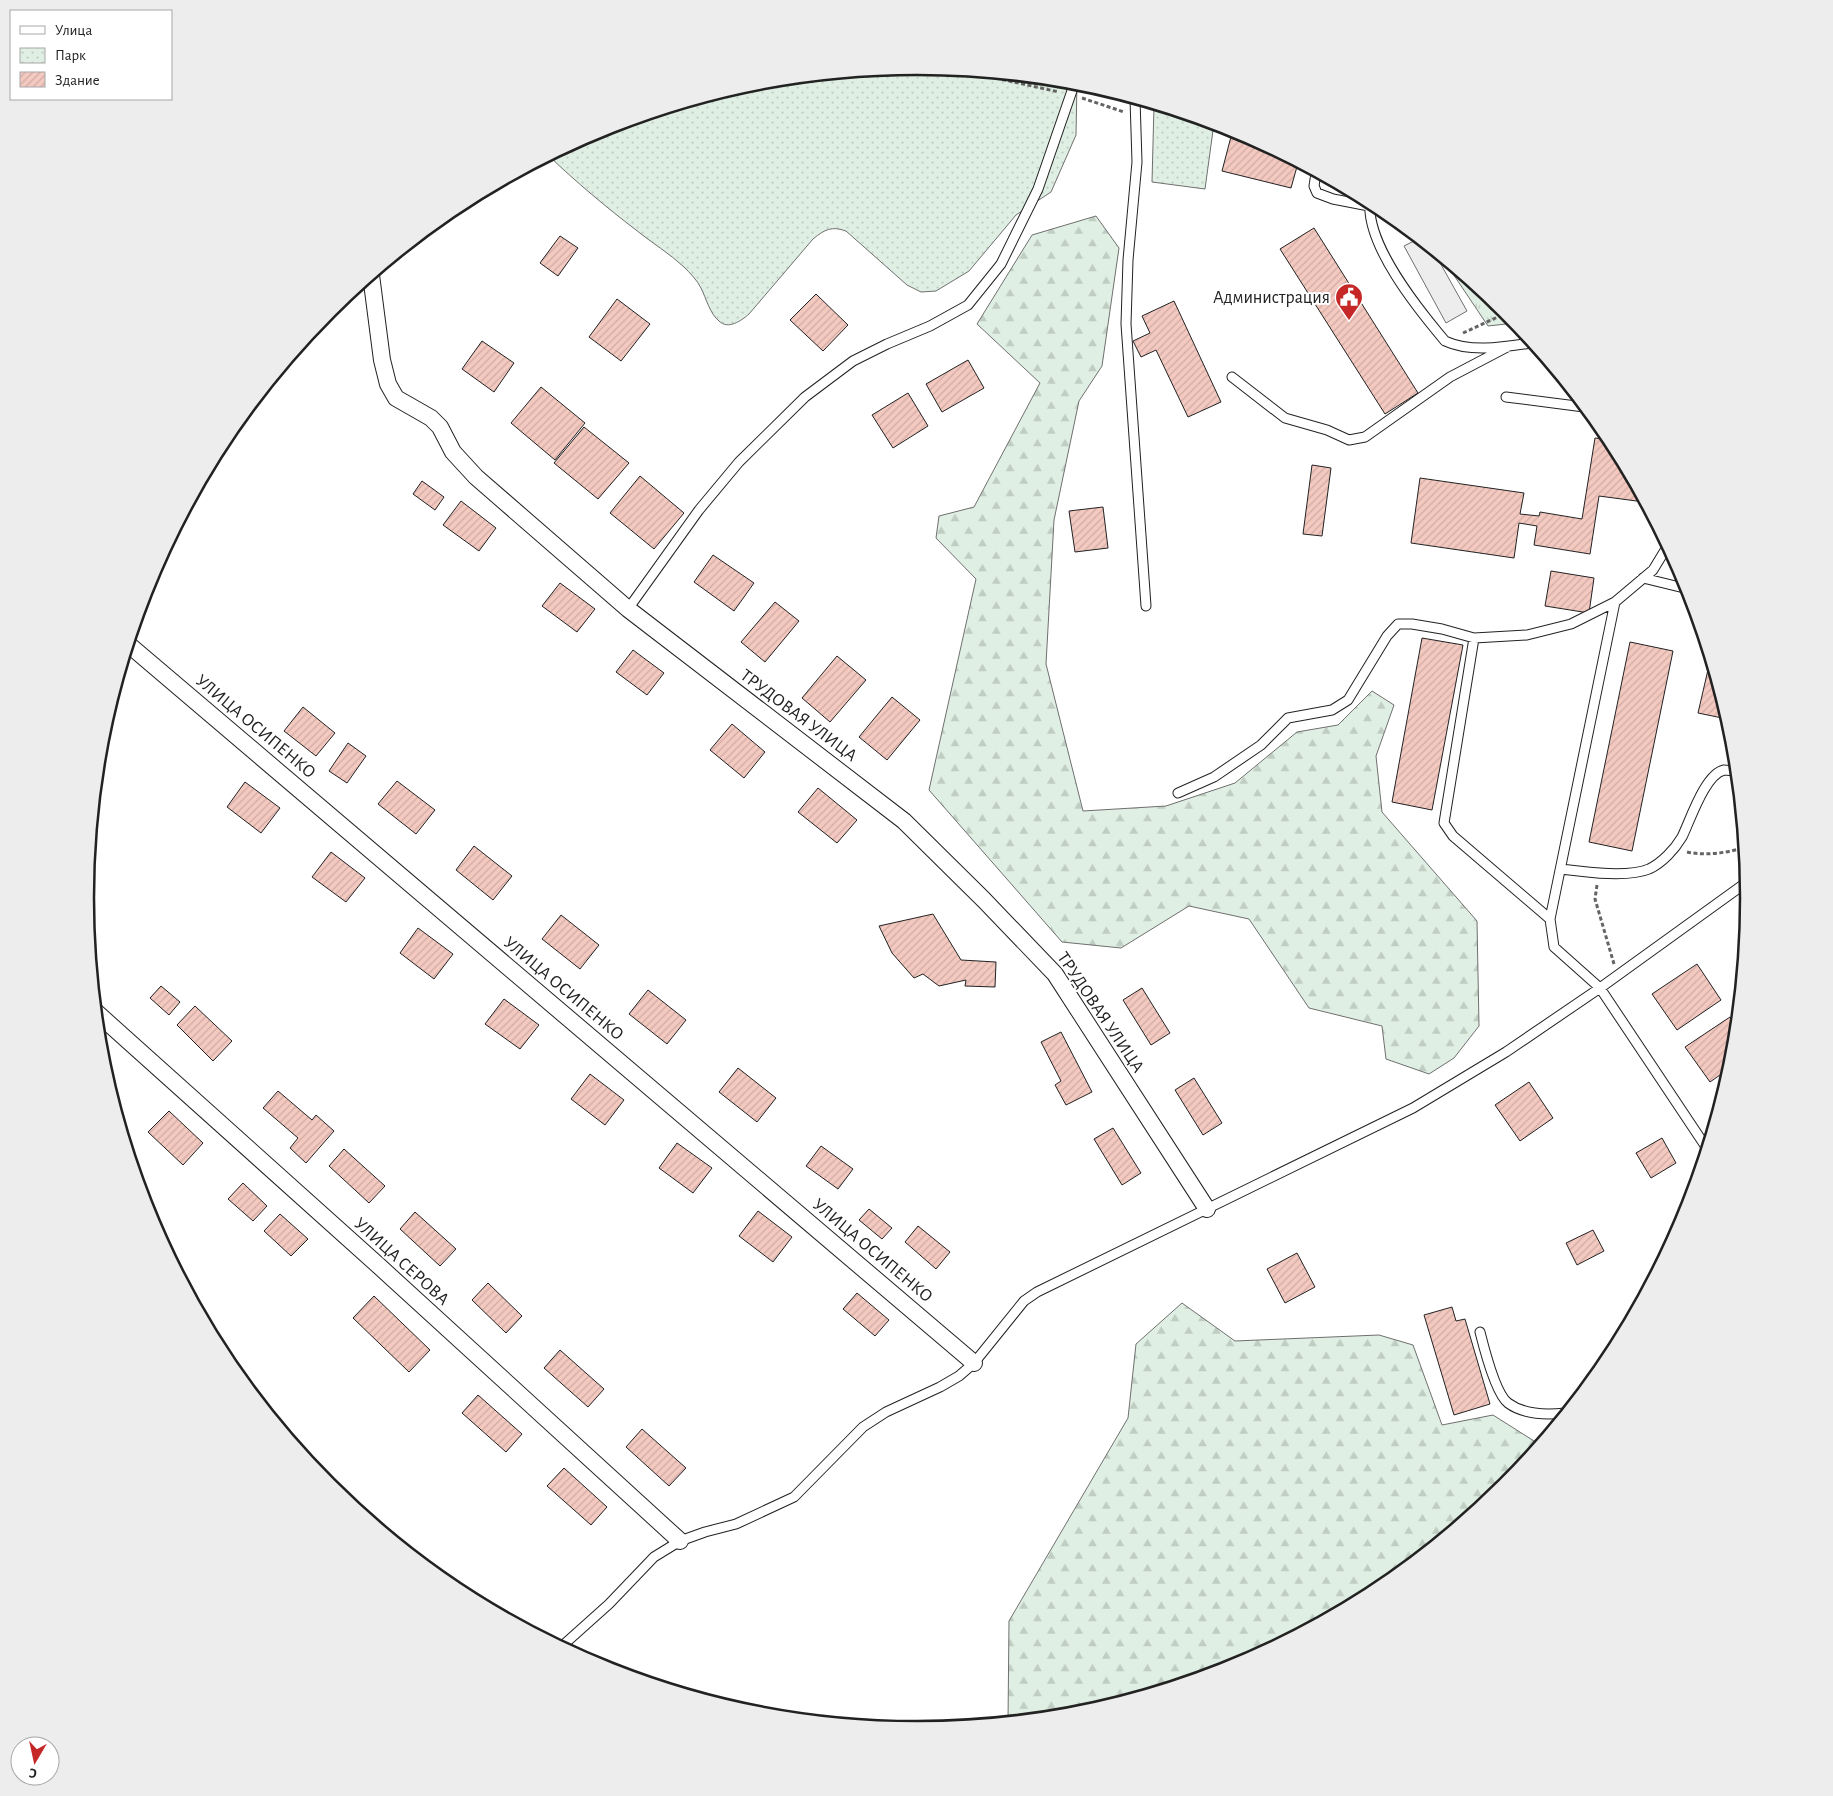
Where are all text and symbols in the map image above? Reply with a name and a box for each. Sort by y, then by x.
legend [10,10,172,100]
text: Улица [55,23,92,38]
text: Парк [55,48,86,63]
text: Здание [55,73,100,88]
public building icon: Администрация [1334,282,1364,321]
place label: Администрация [1213,289,1330,307]
street label: ТРУДОВАЯ УЛИЦА [737,666,860,766]
street label: УЛИЦА ОСИПЕНКО [192,672,319,782]
street label: УЛИЦА ОСИПЕНКО [500,934,627,1044]
street label: ТРУДОВАЯ УЛИЦА [1053,949,1147,1076]
street label: УЛИЦА ОСИПЕНКО [809,1196,936,1306]
street label: УЛИЦА СЕРОВА [350,1215,453,1309]
north arrow [10,1736,60,1786]
text: С [28,1765,38,1780]

